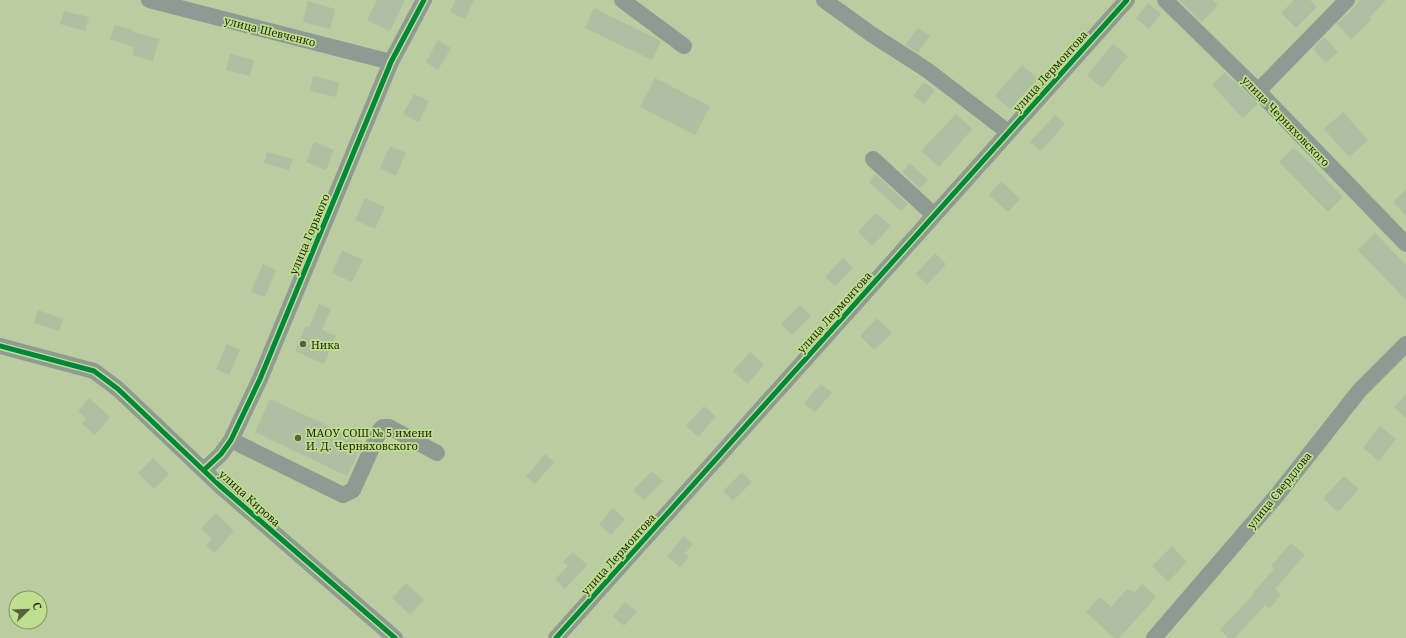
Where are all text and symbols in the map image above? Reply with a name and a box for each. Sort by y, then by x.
street label: улица Шевченко [223,12,317,50]
street label: улица Лермонтова [1009,27,1091,115]
street label: улица Черняховского [1239,73,1333,169]
street label: улица Горького [285,191,333,277]
street label: улица Лермонтова [793,268,875,356]
place label: Ника [311,337,340,352]
marker: Ника [298,339,308,349]
place label: МАОУ СОШ № 5 имени И. Д. Черняховского [306,425,432,453]
marker: МАОУ СОШ № 5 имени И. Д. Черняховского [293,433,303,443]
street label: улица Свердлова [1243,448,1315,532]
street label: улица Кирова [216,466,284,530]
street label: улица Лермонтова [577,510,659,598]
north arrow [8,590,48,630]
text: С [29,600,46,612]

